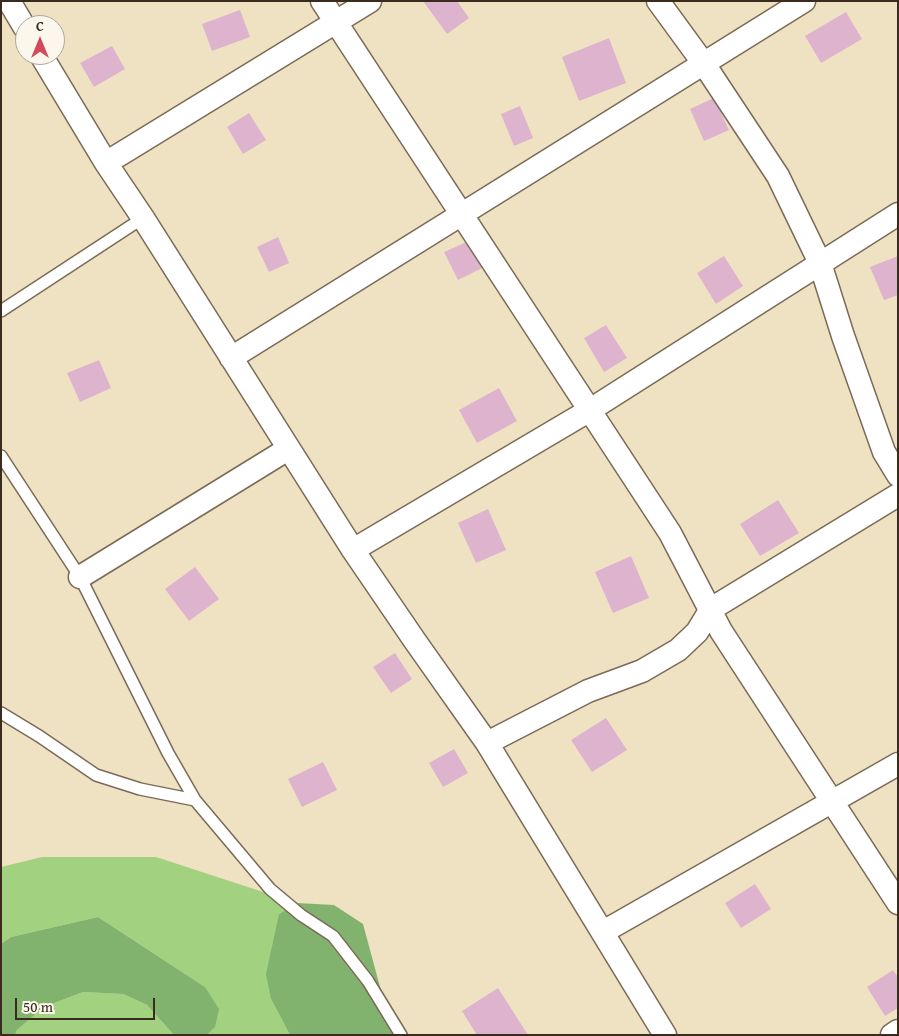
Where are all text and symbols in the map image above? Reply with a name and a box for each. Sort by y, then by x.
north arrow [15,15,65,65]
text: С [36,16,44,36]
scale bar [18,988,158,1020]
text: 50 m [23,996,53,1017]

